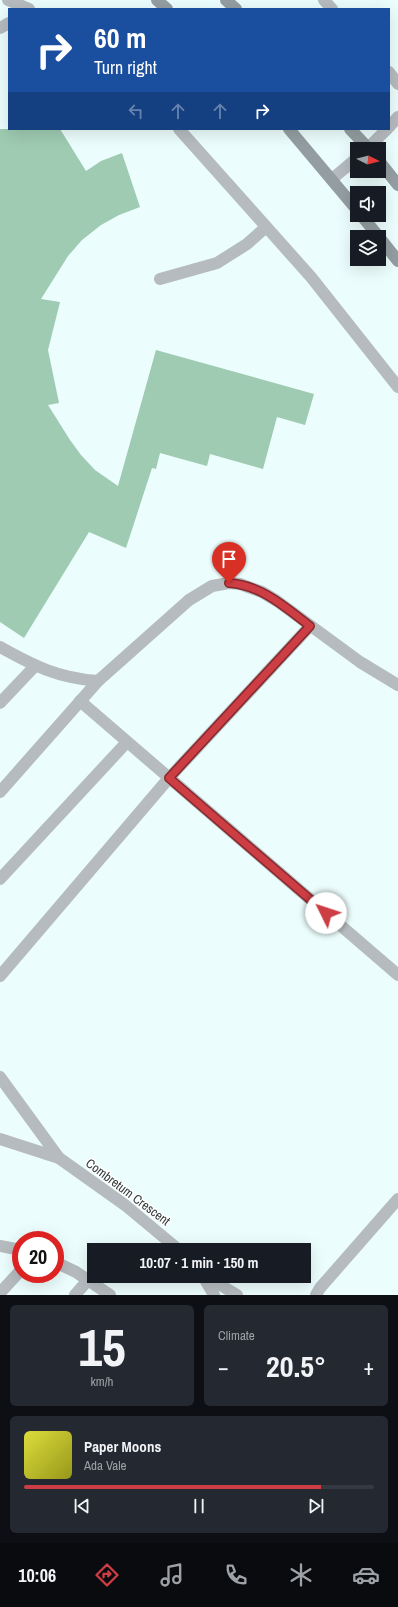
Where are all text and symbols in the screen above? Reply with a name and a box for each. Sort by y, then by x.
text: 60 m [94,19,146,57]
icon: right [28,24,80,76]
text: Turn right [94,55,157,80]
icon: left [125,100,147,122]
icon: ahead [167,100,189,122]
icon: ahead [209,100,231,122]
icon: right [251,100,273,122]
north arrow [350,142,386,178]
map controls [350,142,386,266]
button: sound [350,186,386,222]
button: layers [350,230,386,266]
pin [212,542,246,583]
icon: arrive [218,548,240,570]
position arrow [305,892,347,934]
street label: Combretum Crescent [82,1155,174,1229]
speed limit sign: 20 [12,1231,64,1283]
text: 10:07 · 1 min · 150 m [140,1252,258,1273]
text: 15 [78,1312,126,1382]
text: Climate [218,1327,255,1344]
text: 20.5° [266,1346,326,1386]
text: − [218,1352,229,1382]
text: + [363,1352,374,1382]
text: km/h [90,1373,114,1390]
text: Paper Moons [84,1436,161,1457]
text: Ada Vale [84,1457,126,1474]
icon: previous [71,1495,93,1517]
icon: pause [188,1495,210,1517]
icon: next [305,1495,327,1517]
icon: directions [93,1561,121,1589]
icon: music [158,1561,186,1589]
icon: phone [222,1561,250,1589]
icon: climate [287,1561,315,1589]
icon: car [352,1561,380,1589]
text: 10:06 [18,1563,56,1588]

